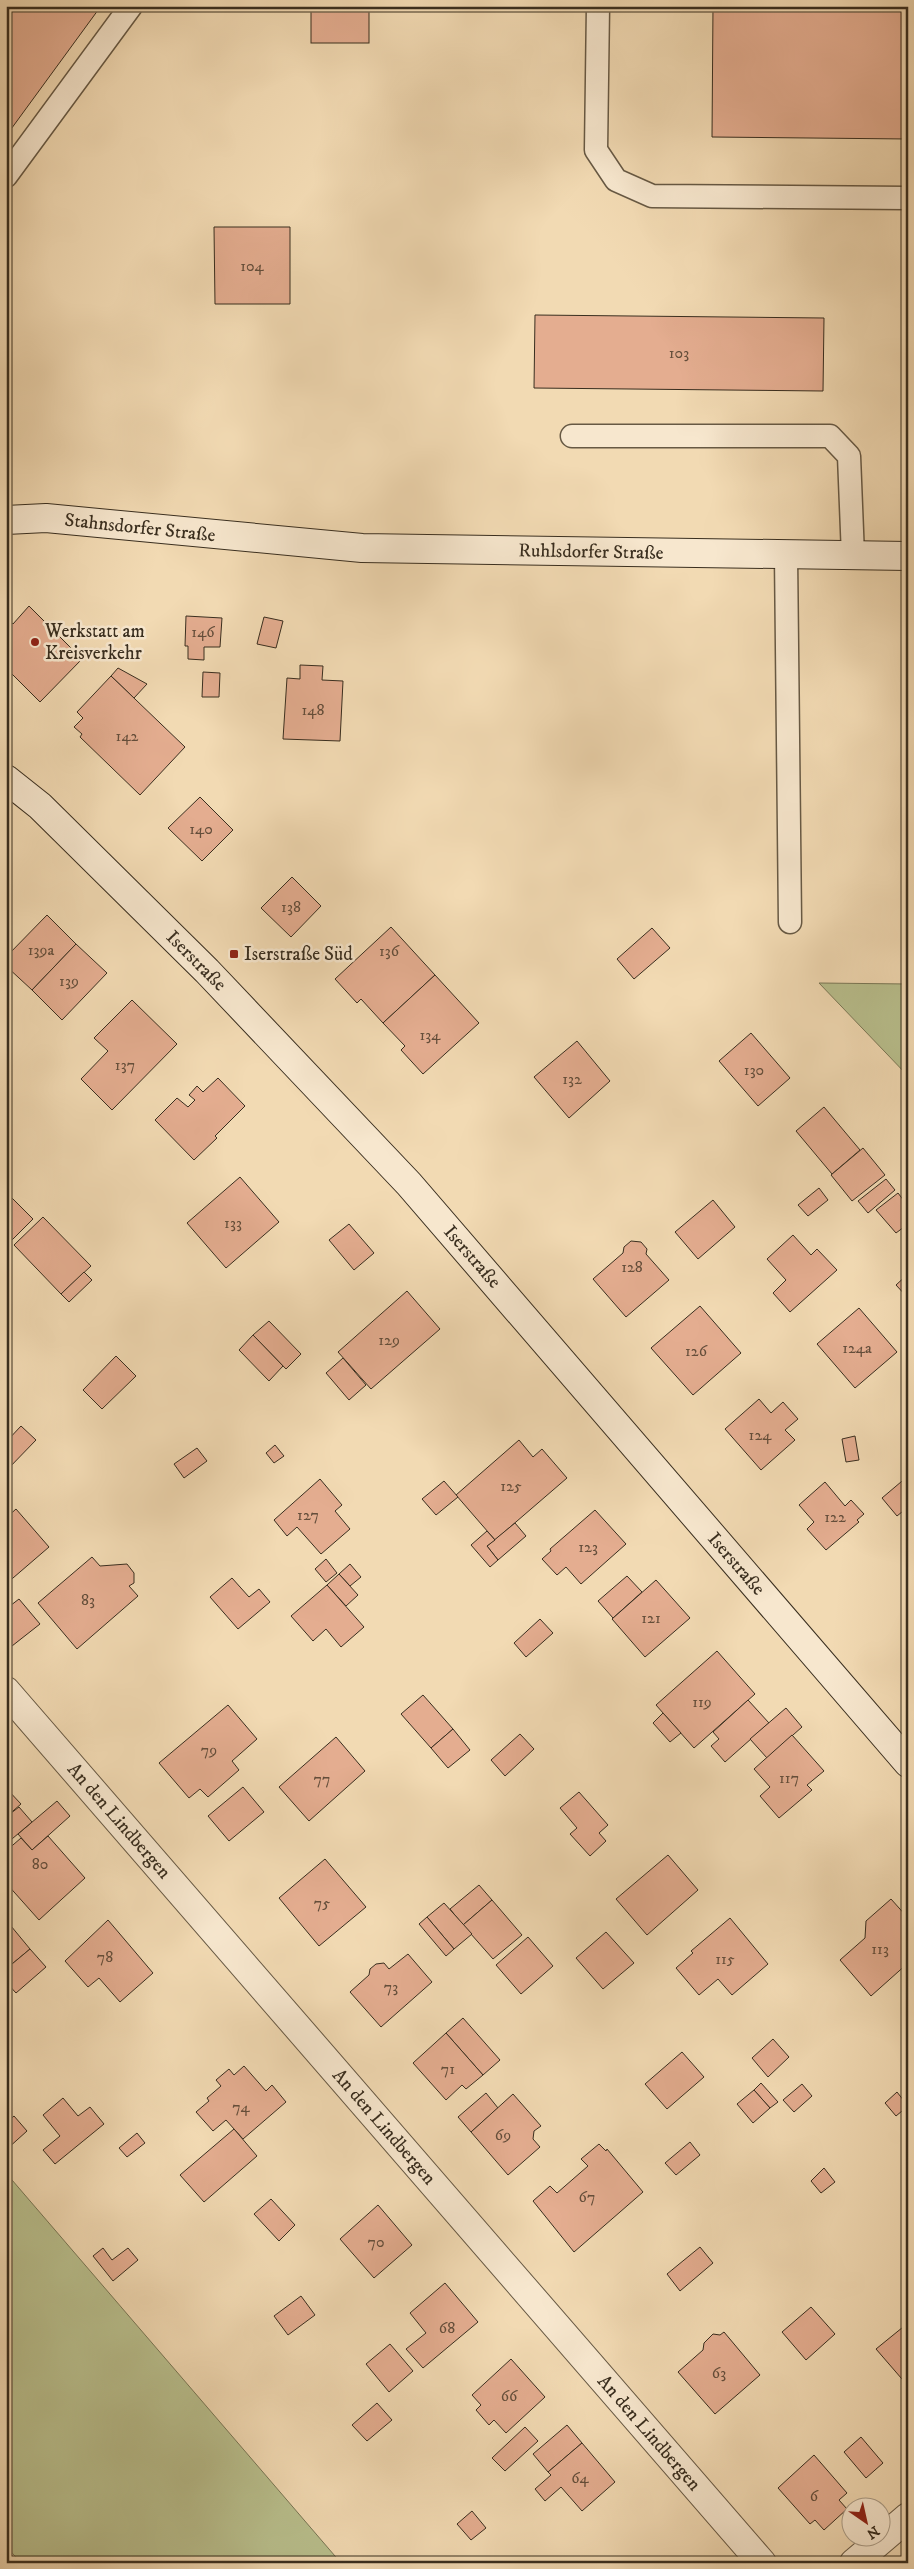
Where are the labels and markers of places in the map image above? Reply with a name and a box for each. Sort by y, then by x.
place label: Werkstatt am Kreisverkehr [44,620,145,665]
marker: Werkstatt am Kreisverkehr [29,636,41,648]
place label: Iserstraße Süd [244,943,353,966]
marker: Iserstraße Süd [228,948,240,960]

